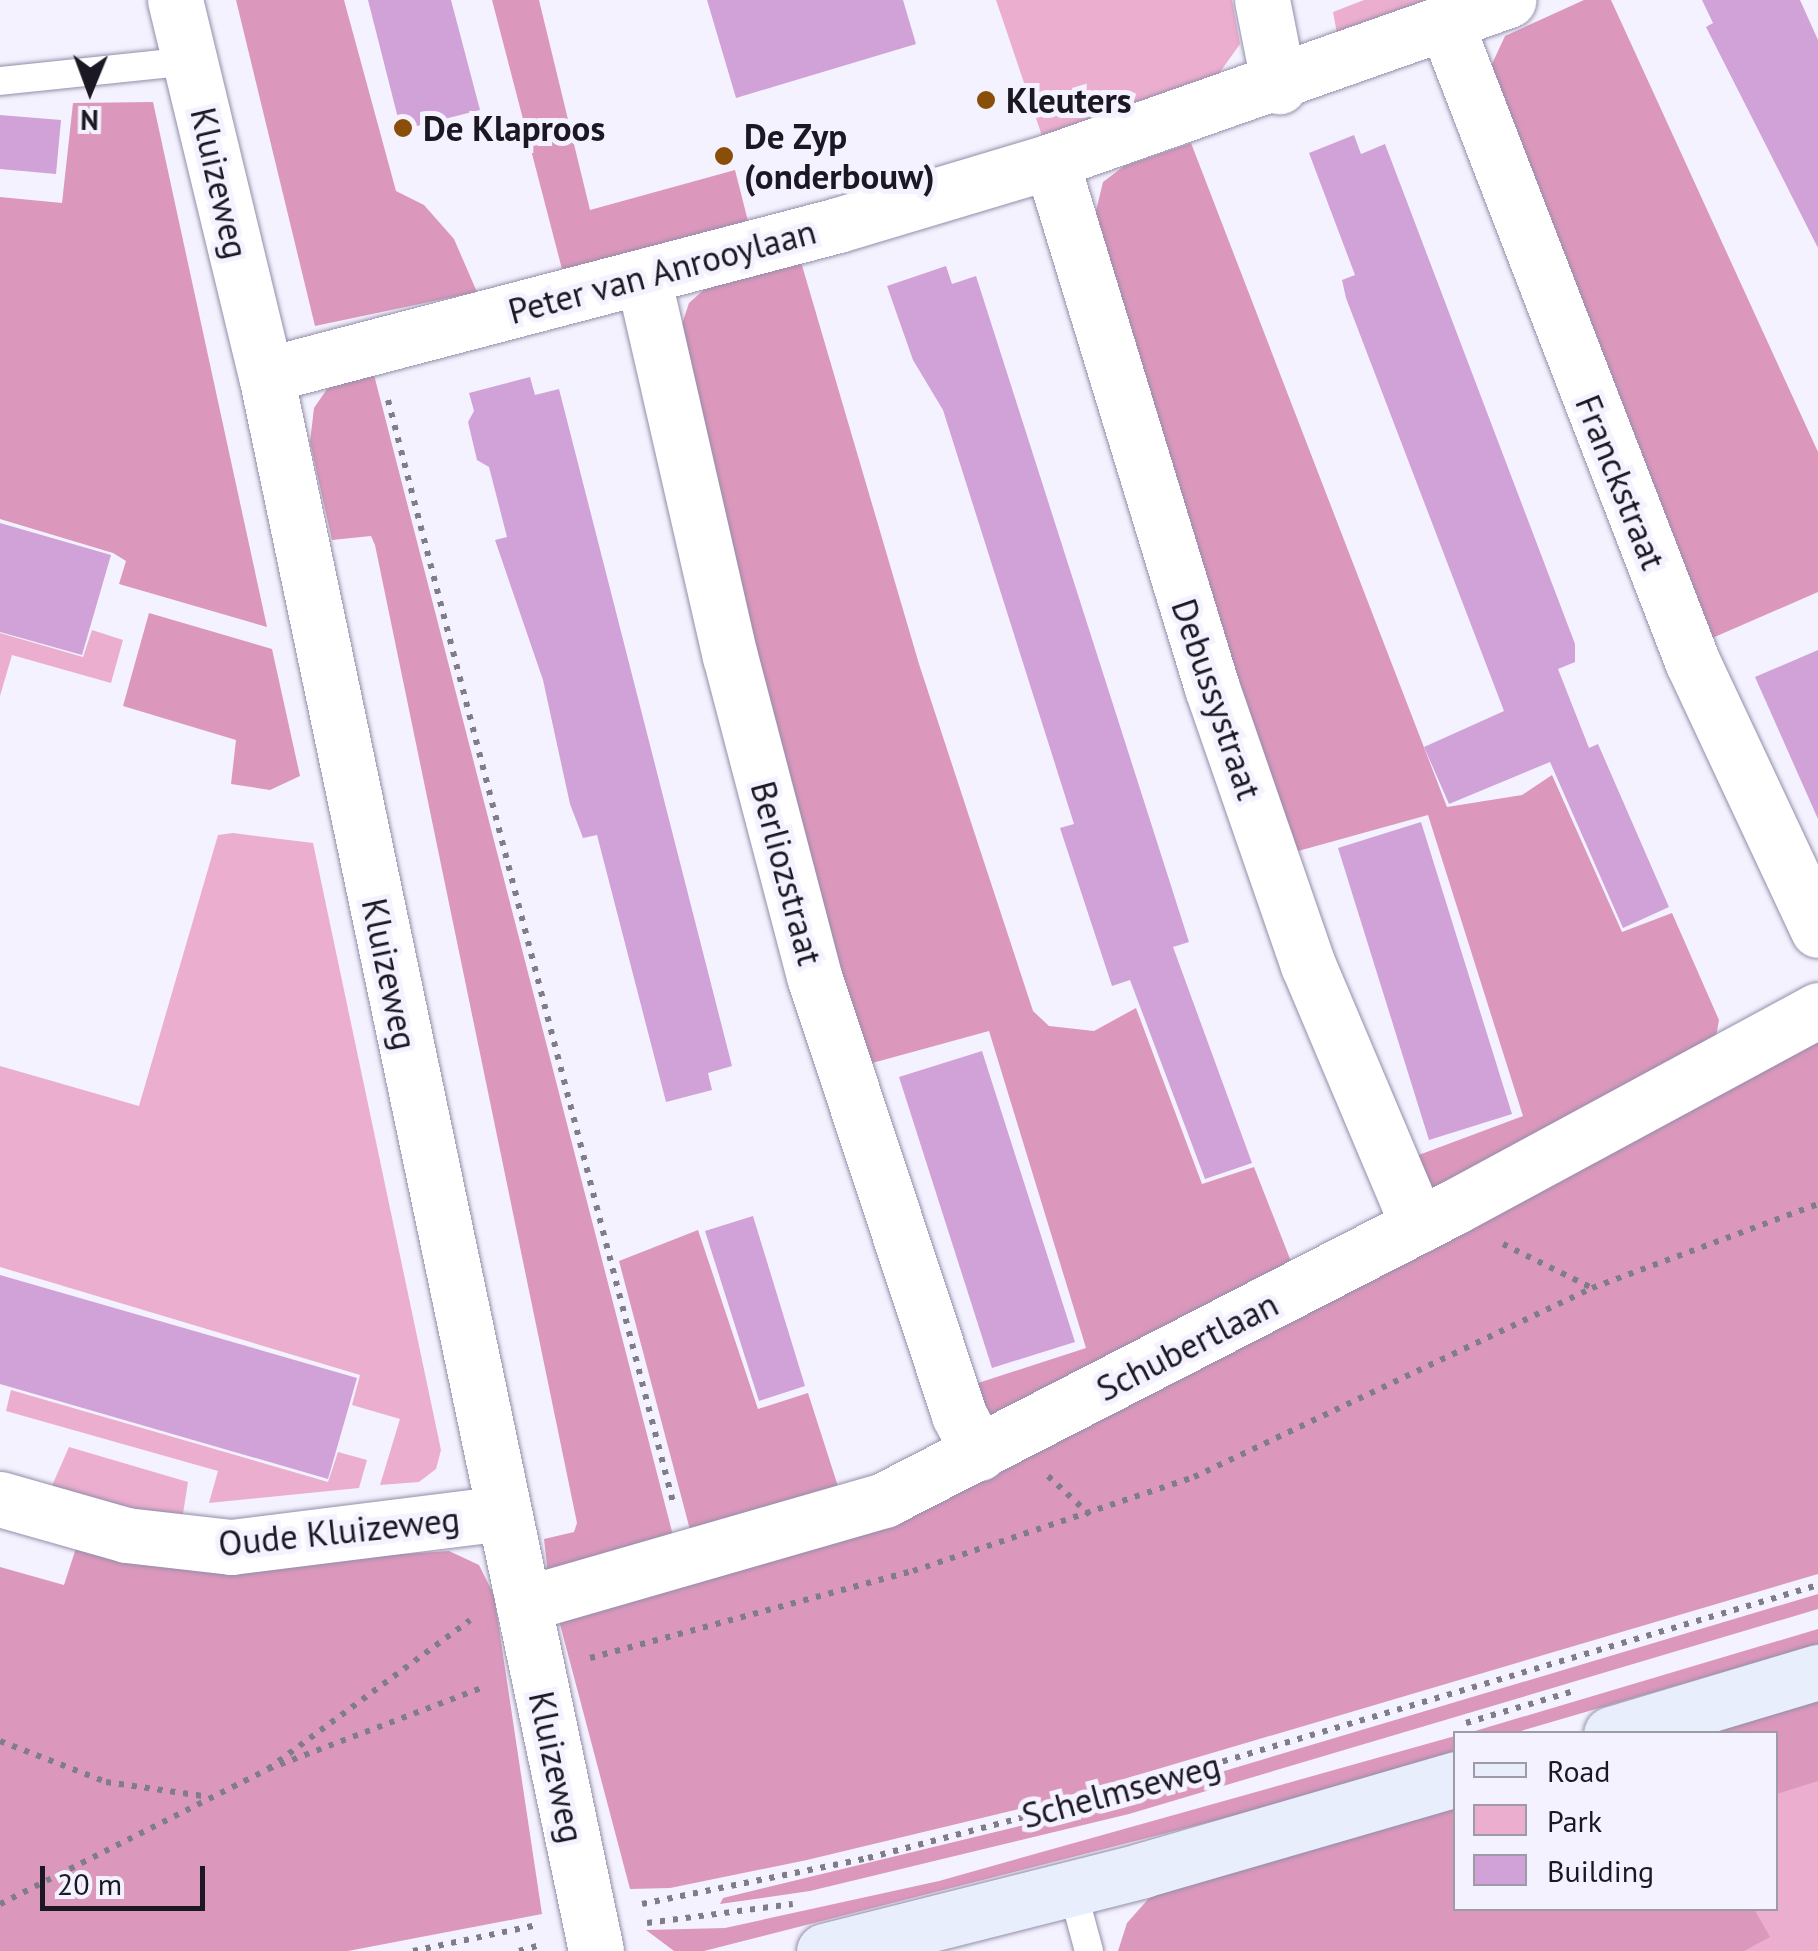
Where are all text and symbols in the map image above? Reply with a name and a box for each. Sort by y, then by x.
north arrow [40,40,140,140]
place label: Kleuters [1006,79,1131,121]
marker: Kleuters [975,89,997,111]
text: N [80,102,99,139]
street label: Kluizeweg [182,103,258,263]
place label: De Klaproos [423,107,605,149]
place label: De Zyp (onderbouw) [744,115,935,197]
marker: De Klaproos [392,117,414,139]
marker: De Zyp (onderbouw) [713,145,735,167]
street label: Peter van Anrooylaan [503,210,821,332]
street label: Franckstraat [1567,389,1675,575]
street label: Debussystraat [1163,593,1271,805]
street label: Berliozstraat [742,776,832,970]
street label: Kluizeweg [353,894,427,1054]
street label: Schubertlaan [1089,1282,1285,1410]
street label: Oude Kluizeweg [216,1497,462,1565]
street label: Kluizeweg [520,1687,594,1847]
legend [1453,1731,1778,1911]
street label: Schelmseweg [1017,1743,1225,1837]
text: Road [1547,1751,1611,1790]
text: Park [1547,1801,1602,1840]
scale bar [45,1846,210,1908]
text: Building [1547,1851,1654,1890]
text: 20 m [57,1864,122,1903]

